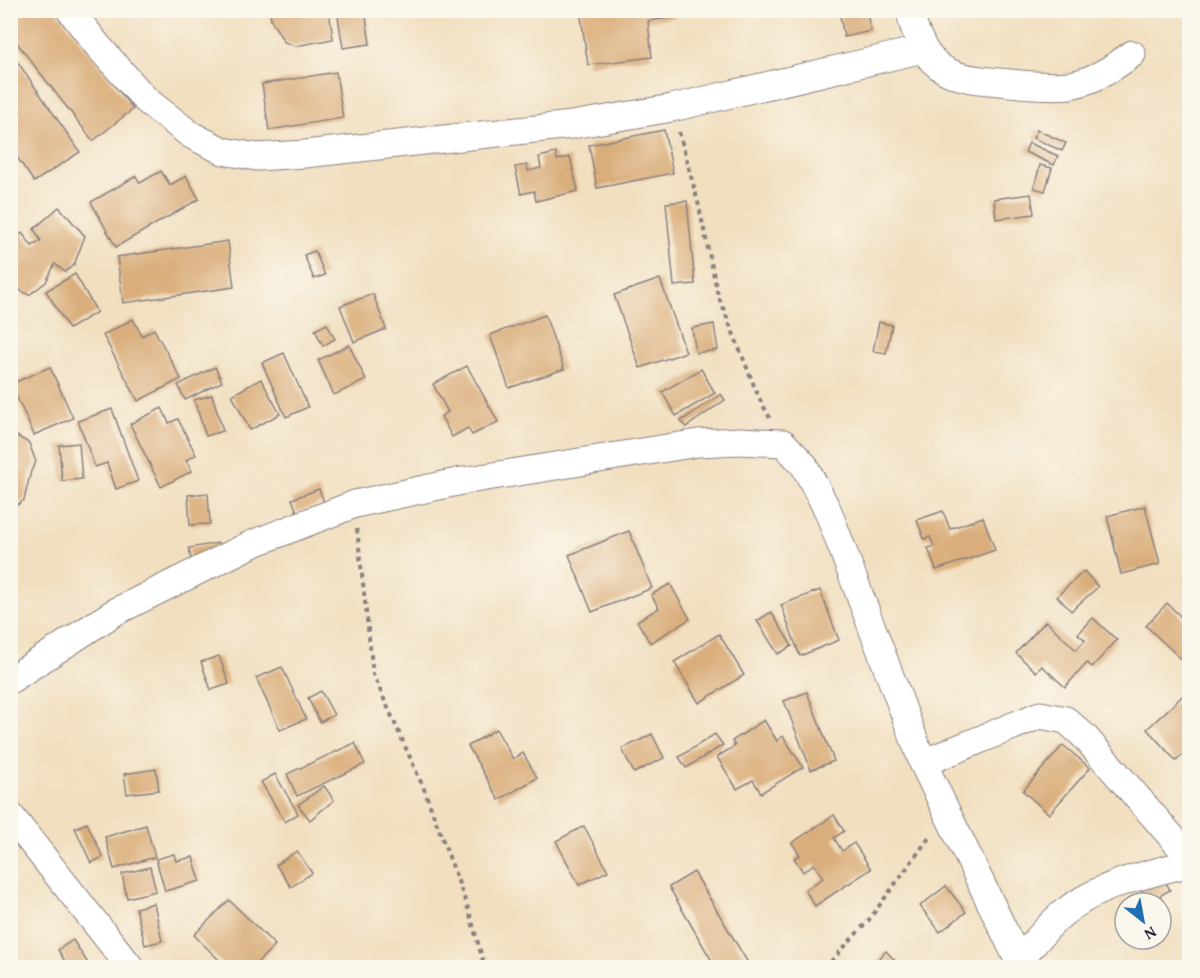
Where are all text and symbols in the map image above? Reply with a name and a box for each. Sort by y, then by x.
north arrow [1113,891,1173,951]
text: N [1140,921,1161,947]

